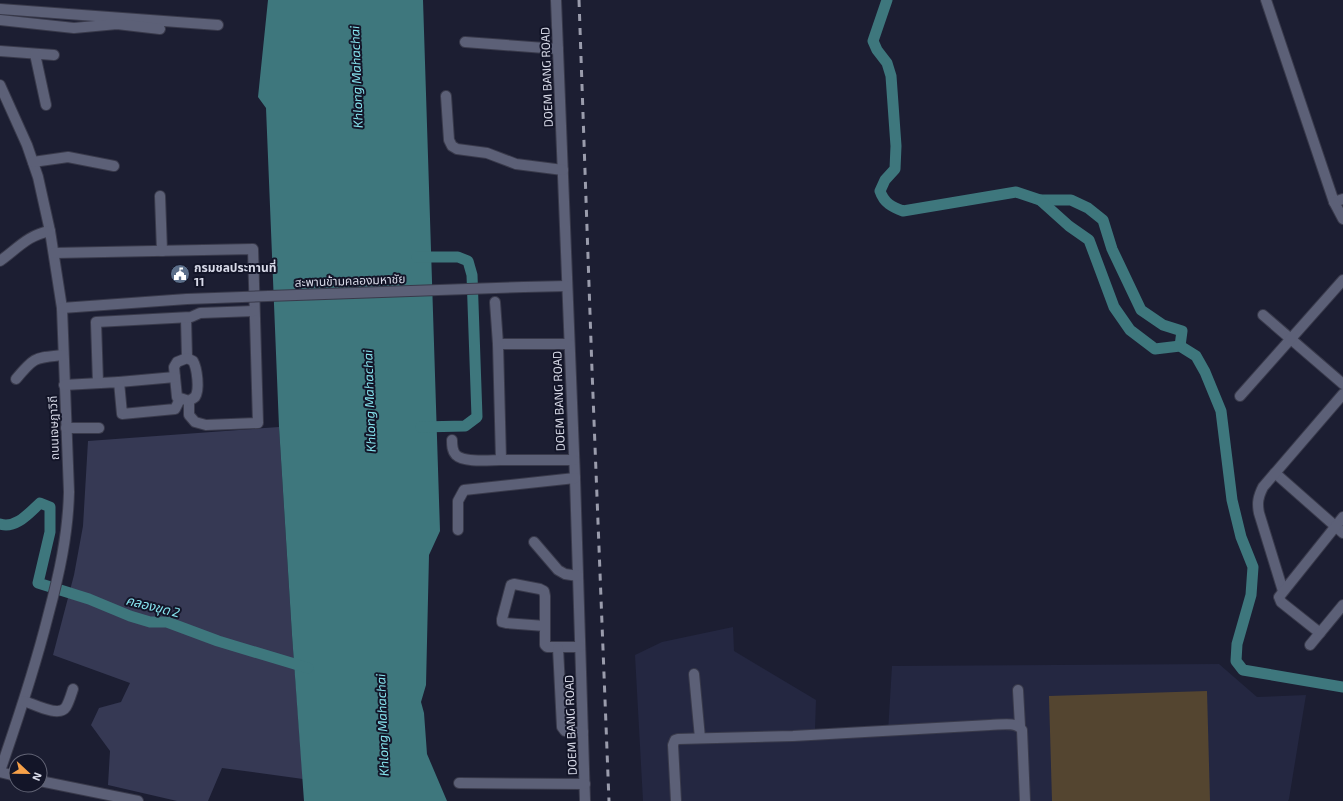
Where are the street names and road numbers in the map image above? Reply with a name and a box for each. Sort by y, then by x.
street label: DOEM BANG ROAD [537,27,555,127]
street label: สะพานข้ามคลองมหาชัย [294,271,406,289]
street label: DOEM BANG ROAD [549,351,567,451]
street label: ถนนเจษฎาวิถี [45,396,62,460]
street label: DOEM BANG ROAD [561,675,579,775]

